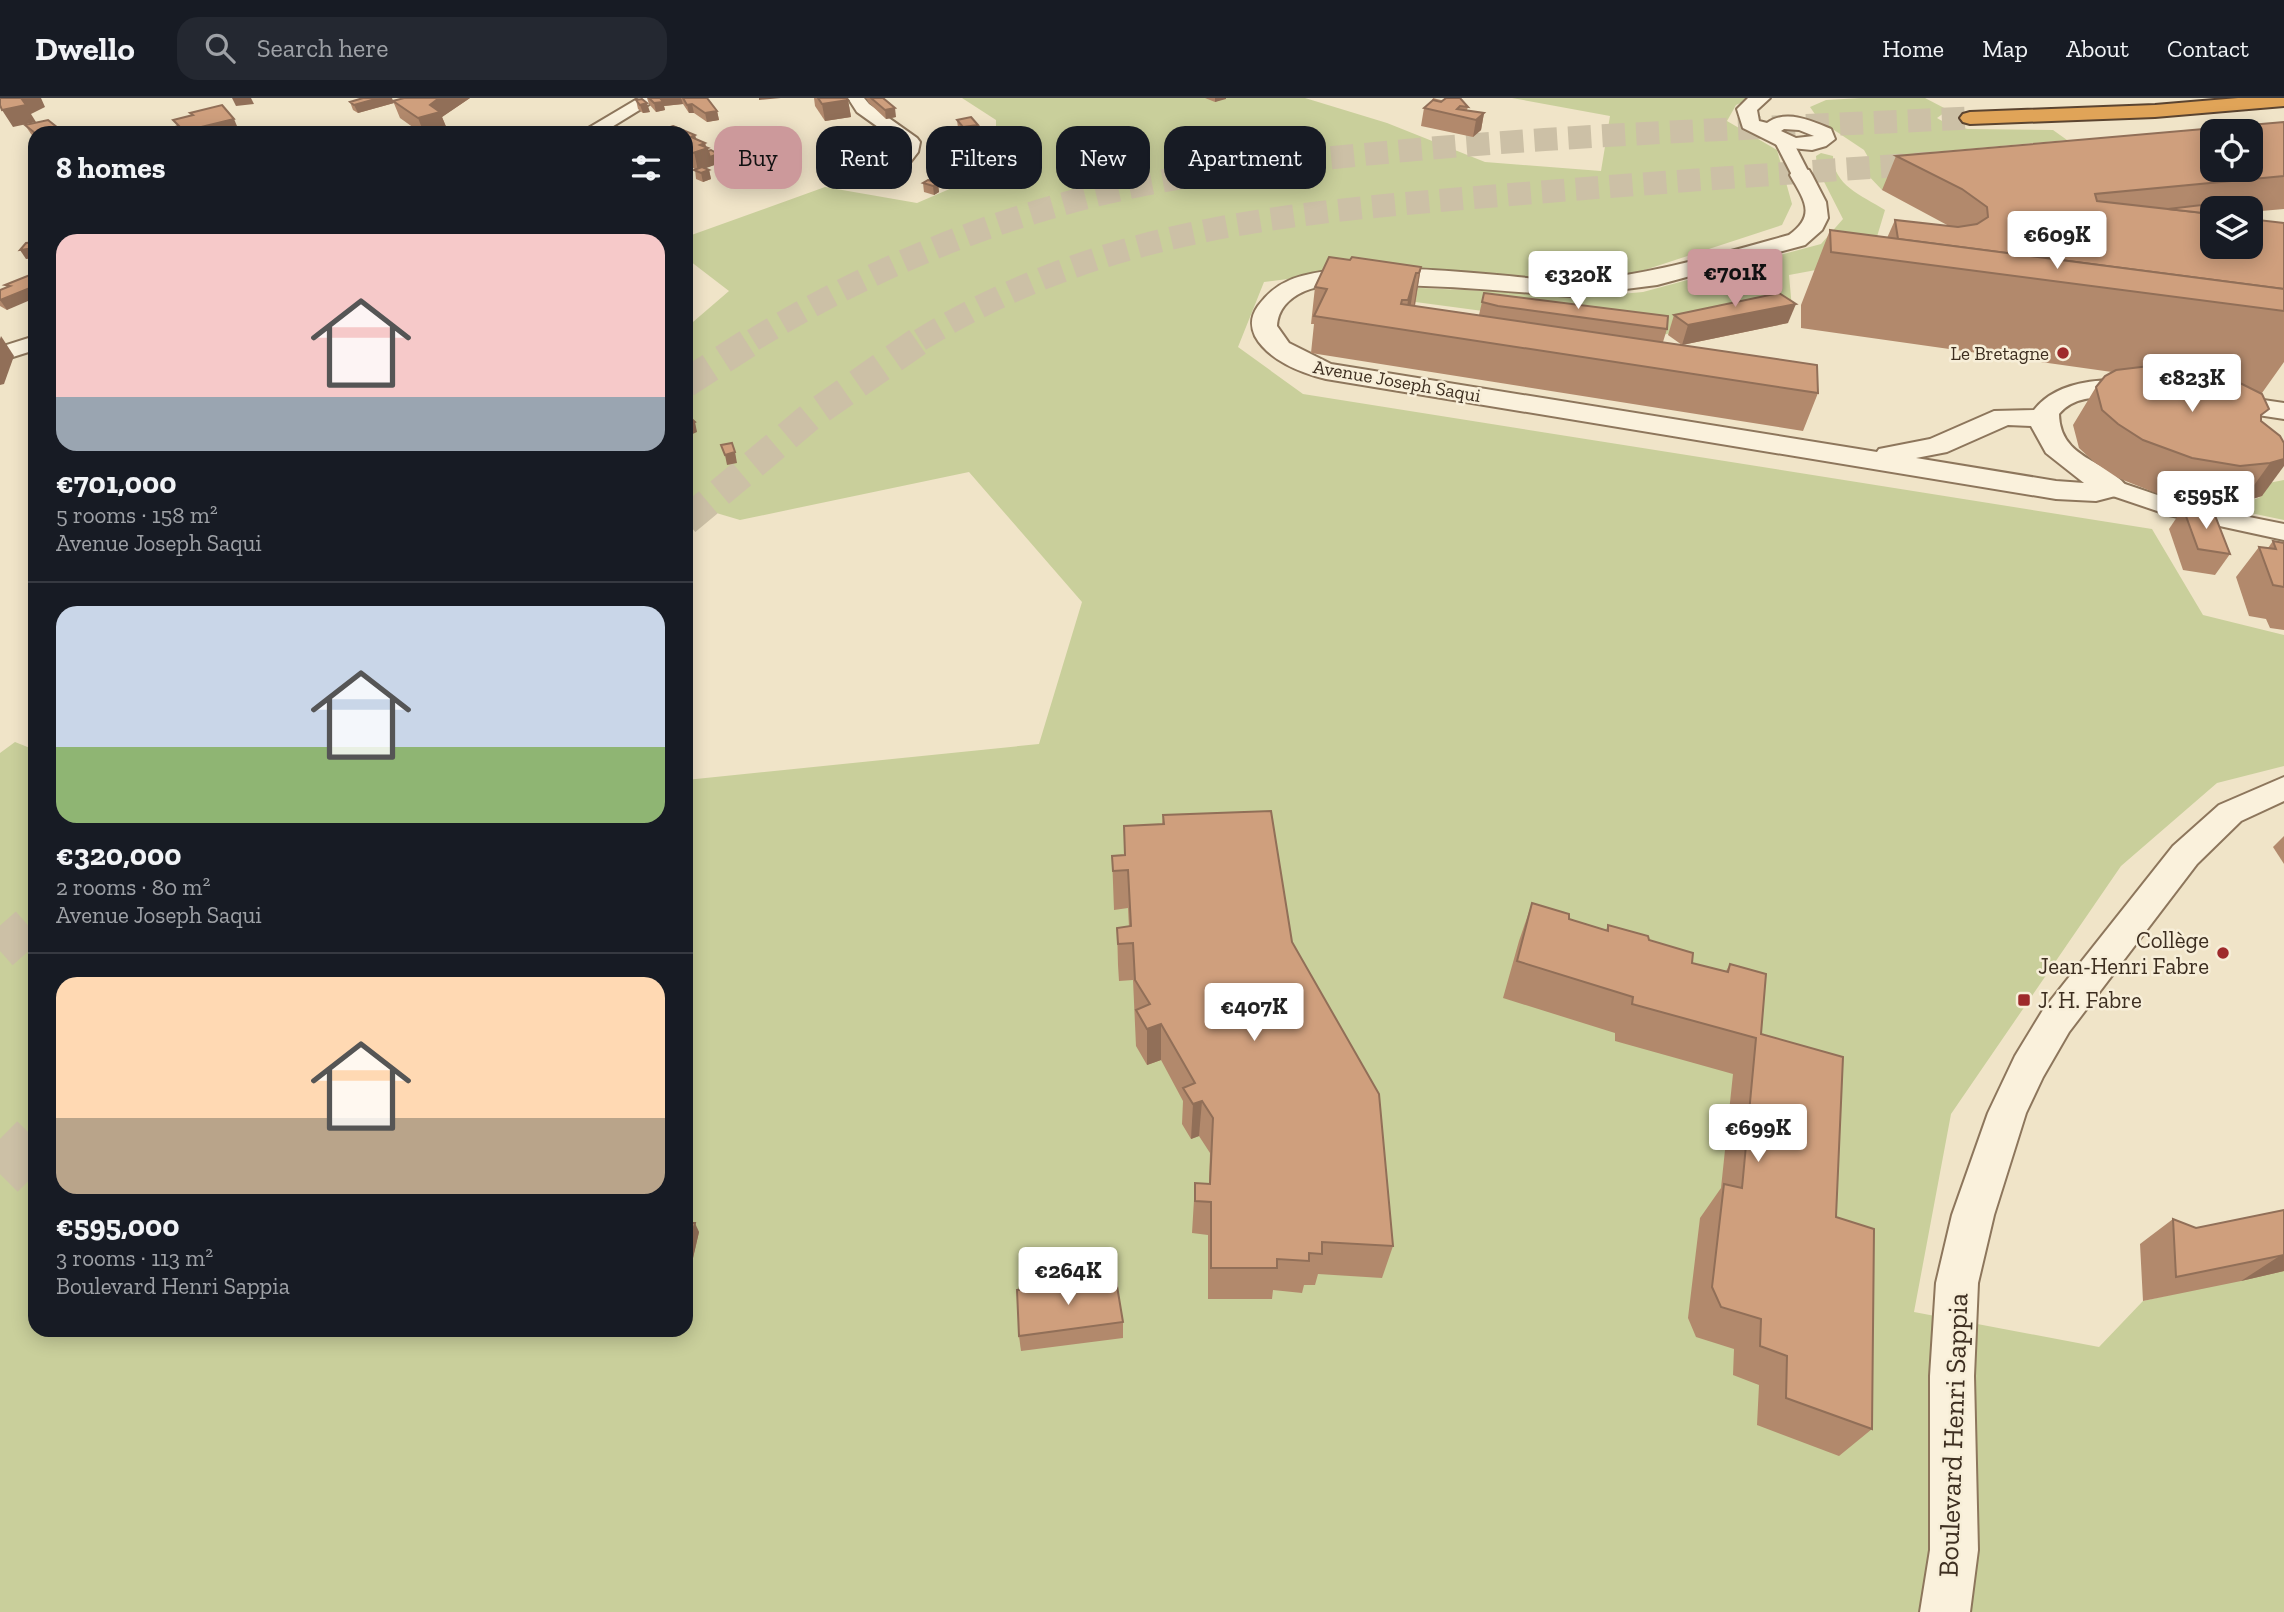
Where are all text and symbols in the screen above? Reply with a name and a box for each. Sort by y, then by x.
search box [177,17,667,80]
text: Dwello [35,29,135,68]
icon: search [201,29,239,67]
text: Search here [257,32,388,64]
text: Home [1882,34,1944,63]
text: Map [1982,34,2028,63]
text: About [2066,34,2129,63]
text: Contact [2167,34,2249,63]
map controls [2200,119,2263,259]
button: locate [2200,119,2263,182]
chip: Buy [714,126,802,189]
chip: Rent [816,126,912,189]
chip: Filters [926,126,1042,189]
chip: New [1056,126,1150,189]
chip: Apartment [1164,126,1326,189]
icon: filters [627,149,665,187]
text: 8 homes [56,150,165,186]
button: layers [2200,196,2263,259]
pin: €609K [2008,212,2106,271]
text: €609K [2024,220,2091,248]
pin: €701K [1686,250,1784,309]
pin: €320K [1529,252,1627,311]
text: €701K [1703,258,1767,286]
text: €320K [1545,260,1611,288]
icon: home [298,280,424,406]
place label: Le Bretagne [1951,342,2049,365]
marker: Le Bretagne [2055,345,2071,361]
pin: €823K [2143,354,2241,414]
street label: Avenue Joseph Saqui [1311,355,1483,407]
text: €823K [2159,363,2225,391]
text: €701,000 [56,465,177,501]
pin: €595K [2157,472,2255,531]
text: €595K [2173,480,2239,508]
text: 5 rooms · 158 m² [56,501,218,529]
text: Avenue Joseph Saqui [56,529,262,557]
icon: home [298,652,424,778]
text: €320,000 [56,837,182,873]
text: 2 rooms · 80 m² [56,873,210,901]
text: Avenue Joseph Saqui [56,901,262,929]
place label: Collège Jean-Henri Fabre [2038,926,2209,980]
marker: Collège Jean-Henri Fabre [2215,945,2231,961]
pin: €407K [1205,984,1303,1043]
place label: J. H. Fabre [2038,986,2142,1014]
text: €407K [1221,992,1287,1020]
marker: J. H. Fabre [2016,992,2032,1008]
icon: home [298,1023,424,1149]
pin: €699K [1709,1104,1807,1164]
text: €699K [1725,1113,1791,1141]
text: €595,000 [56,1208,180,1244]
text: 3 rooms · 113 m² [56,1244,213,1272]
pin: €264K [1019,1248,1117,1307]
text: €264K [1035,1256,1101,1284]
text: Boulevard Henri Sappia [56,1272,290,1300]
street label: Boulevard Henri Sappia [1932,1292,1974,1578]

